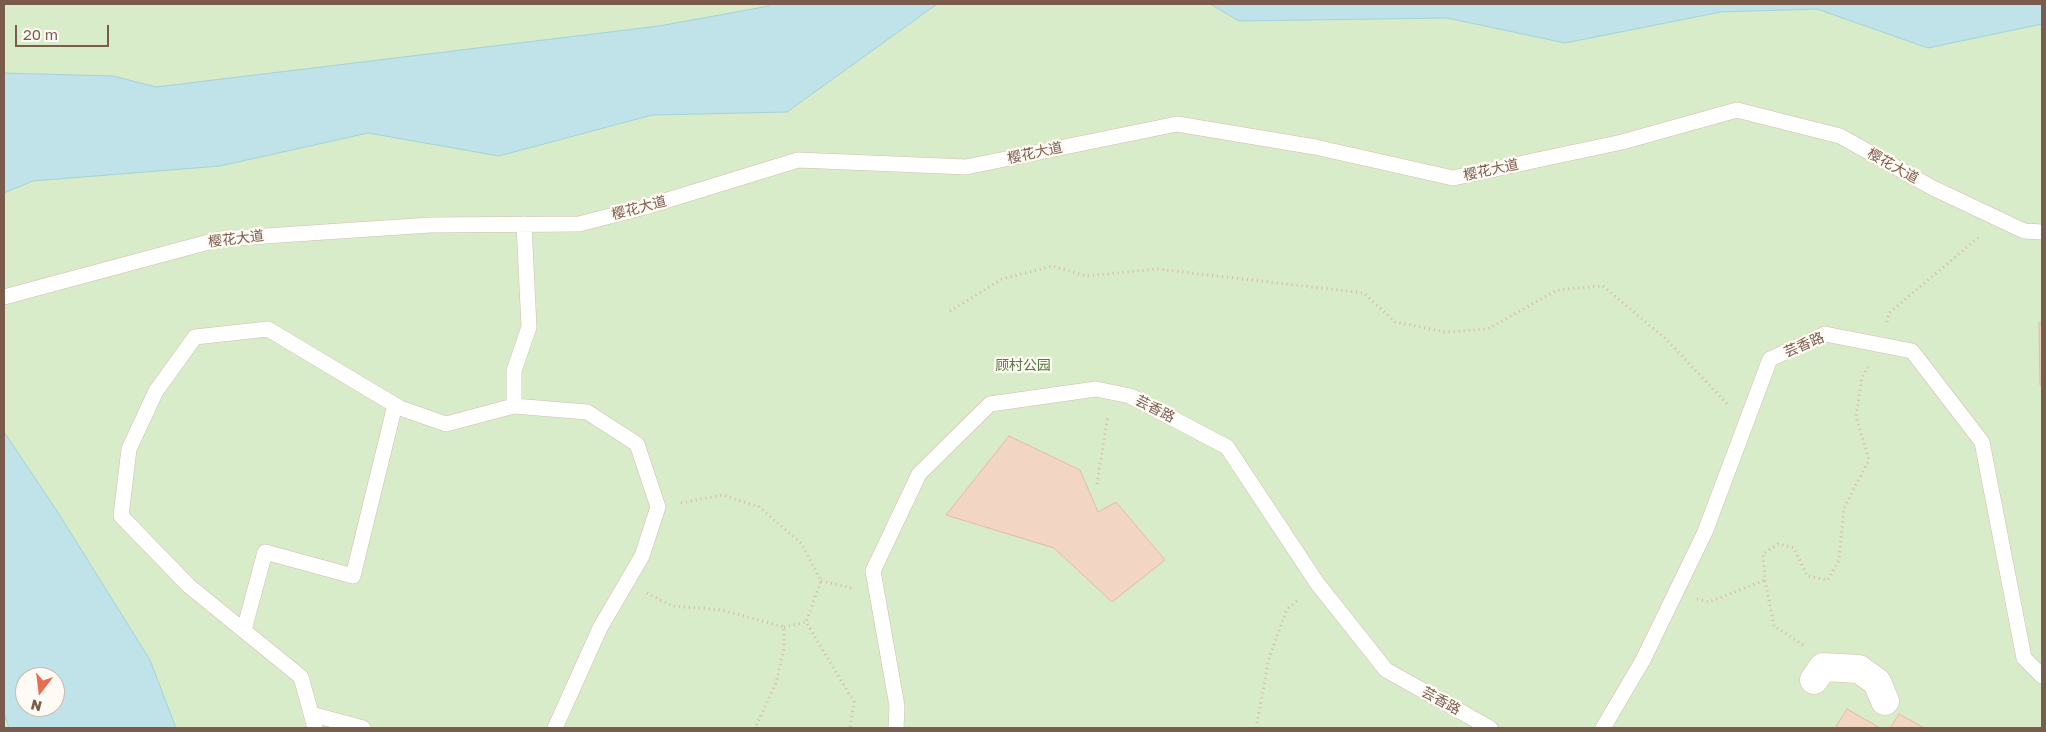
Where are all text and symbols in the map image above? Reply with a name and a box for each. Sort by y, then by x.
scale bar [18,15,111,47]
text: 20 m [23,25,58,43]
street label: 樱花大道 [1006,139,1064,167]
street label: 樱花大道 [1864,145,1922,187]
street label: 樱花大道 [1462,156,1520,184]
street label: 樱花大道 [610,193,668,223]
street label: 樱花大道 [207,227,265,251]
street label: 芸香路 [1781,329,1827,361]
park label: 顾村公园 [995,358,1051,374]
street label: 芸香路 [1132,392,1178,426]
north arrow [15,667,65,717]
street label: 芸香路 [1419,683,1463,719]
text: N [29,696,44,716]

